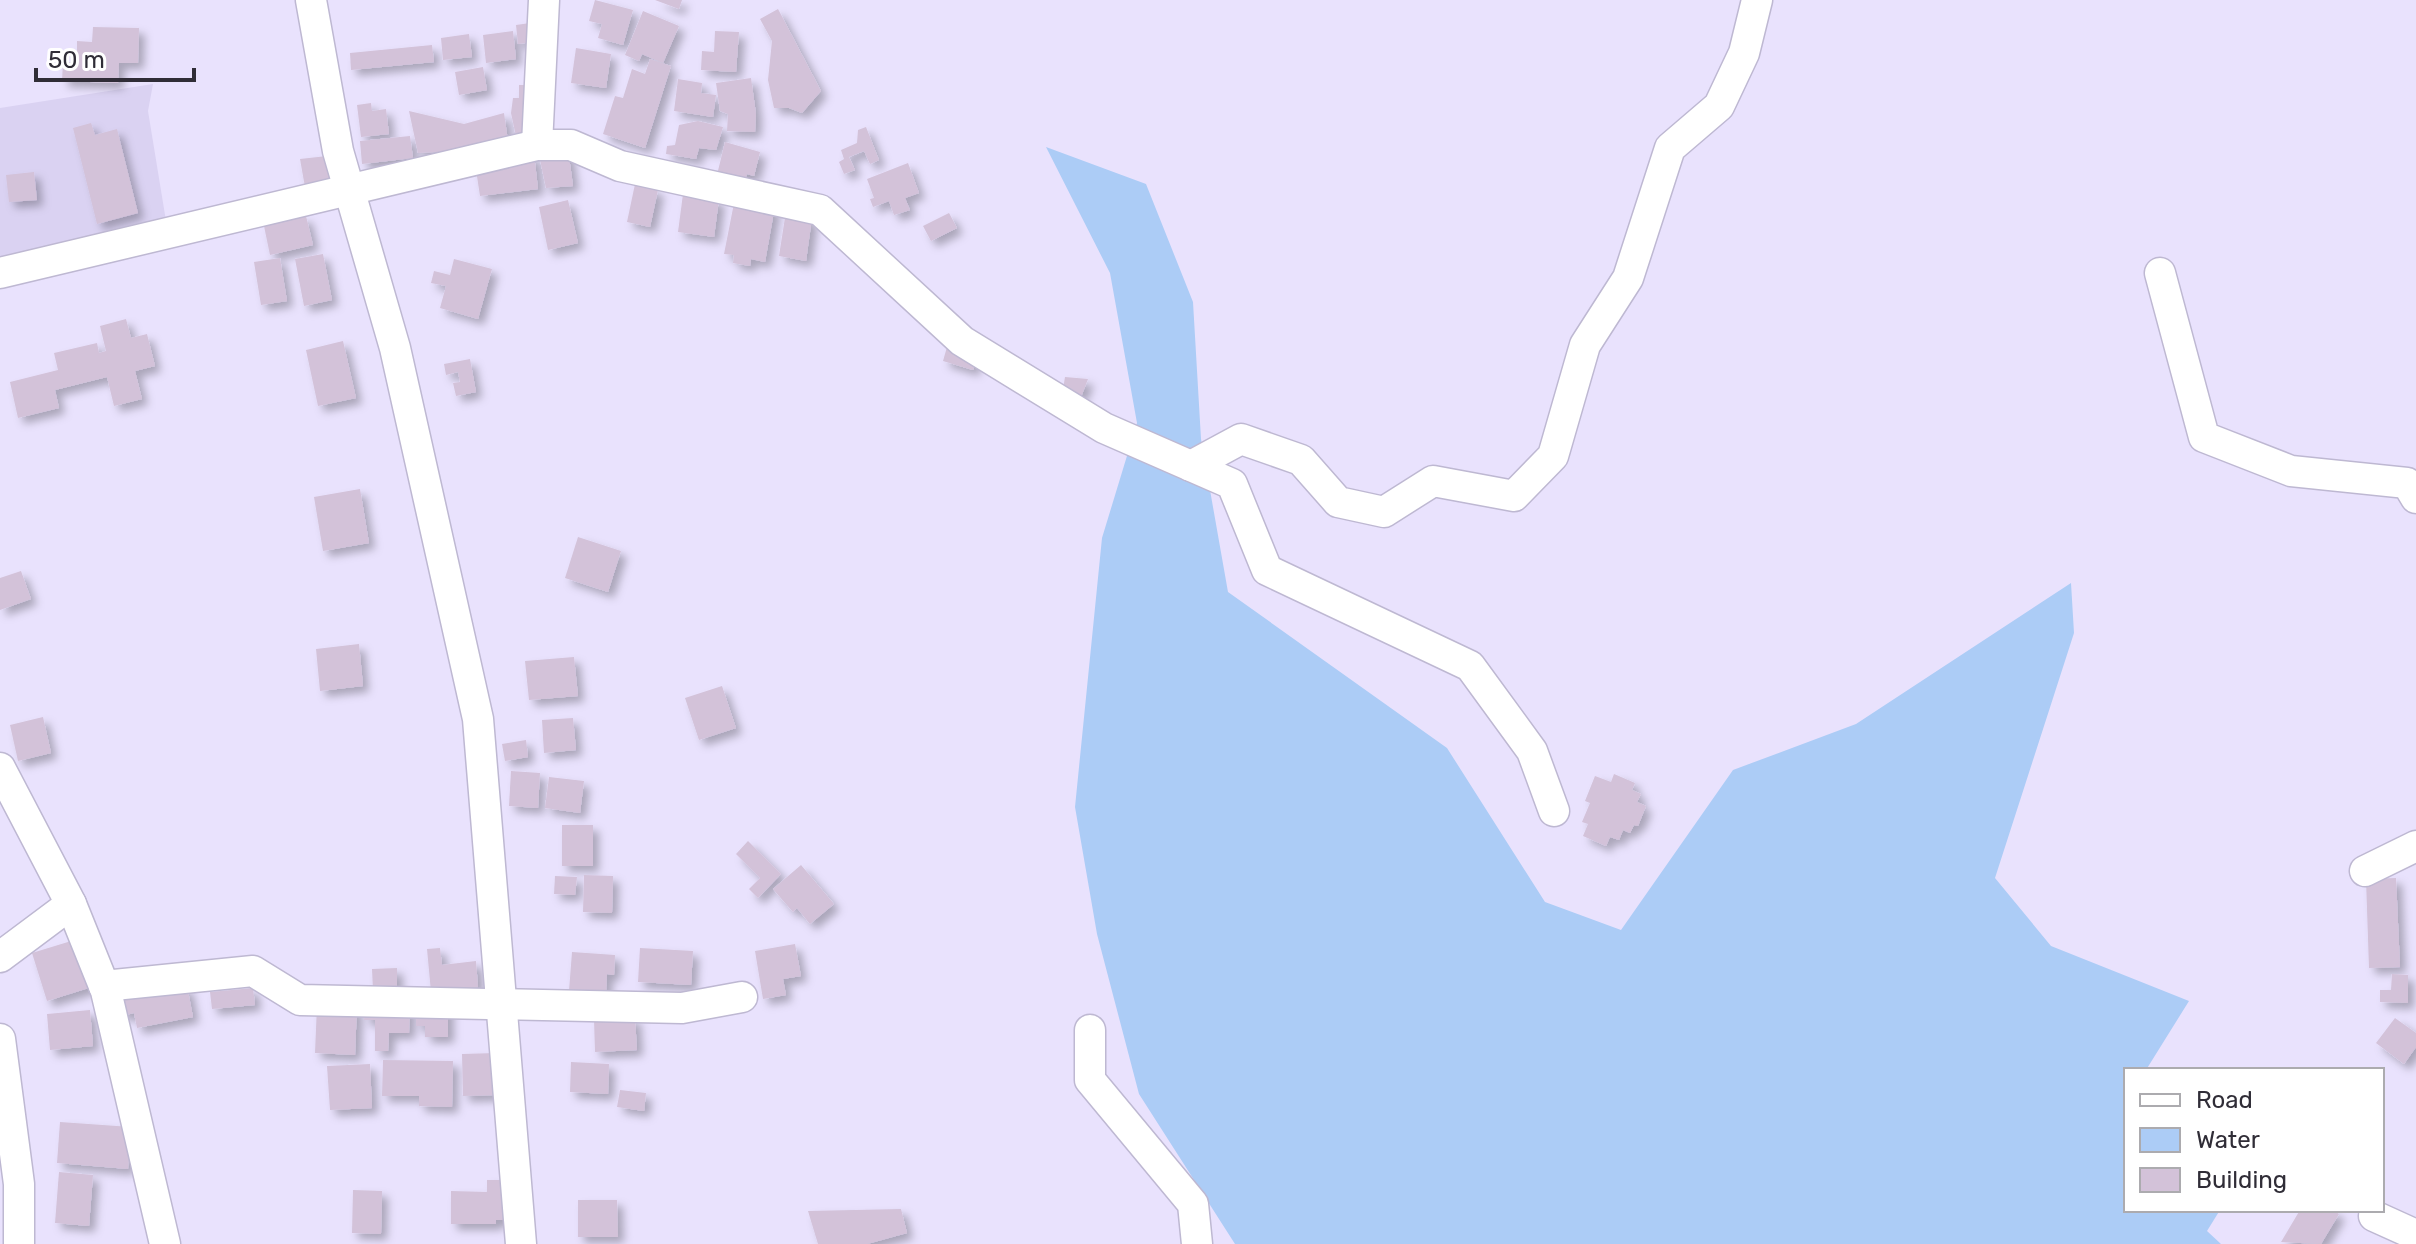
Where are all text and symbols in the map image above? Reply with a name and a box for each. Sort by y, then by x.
scale bar [36,32,194,82]
text: 50 m [48,46,105,74]
legend [2124,1068,2384,1212]
text: Road [2196,1086,2253,1114]
text: Water [2196,1126,2260,1154]
text: Building [2196,1166,2287,1194]

